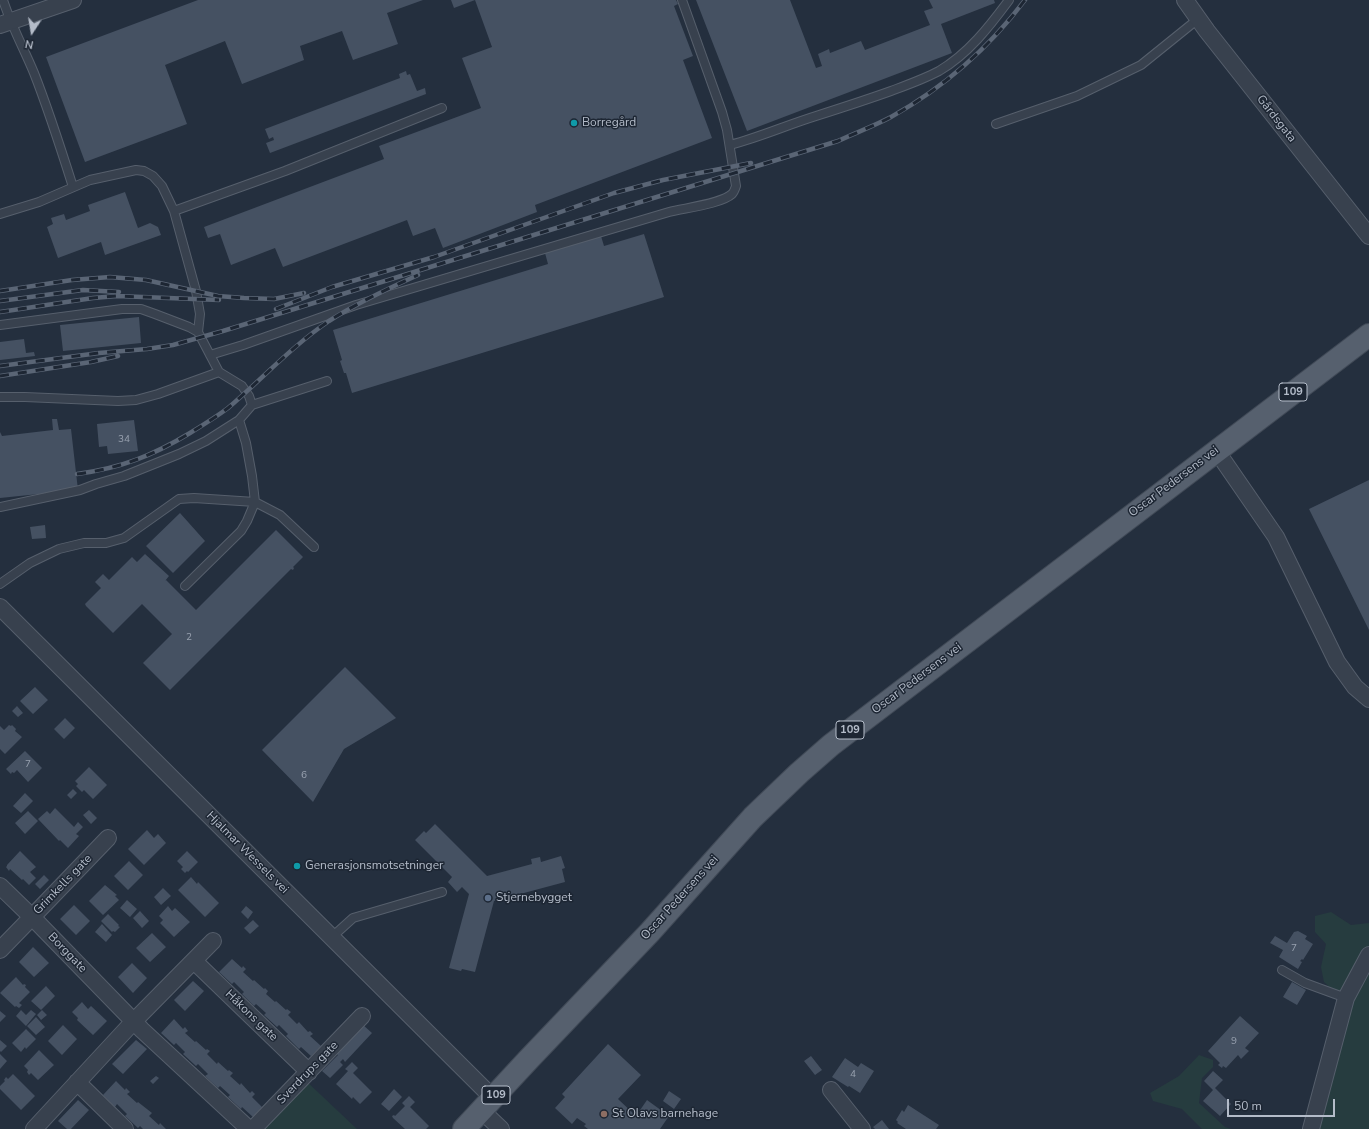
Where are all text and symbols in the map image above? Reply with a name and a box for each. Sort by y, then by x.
north arrow [12,12,52,52]
text: N [24,36,35,52]
street label: Gårdsgata [1253,92,1299,146]
place label: Borregård [582,116,636,130]
marker: Borregård [569,118,579,128]
road number: 109 [1279,383,1307,401]
house number: 34 [118,434,130,446]
street label: Oscar Pedersens vei [1126,444,1222,520]
house number: 2 [186,632,192,644]
street label: Oscar Pedersens vei [869,641,965,717]
road number: 109 [836,721,864,739]
house number: 7 [25,759,31,771]
house number: 6 [301,770,307,782]
street label: Hjalmar Wessels vei [203,809,291,897]
street label: Grimkells gate [31,852,95,918]
street label: Oscar Pedersens vei [638,853,722,943]
place label: Generasjonsmotsetninger [305,859,443,873]
marker: Generasjonsmotsetninger [292,861,302,871]
place label: Stjernebygget [496,891,572,905]
marker: Stjernebygget [483,893,493,903]
street label: Borggate [44,930,90,976]
house number: 7 [1291,943,1297,955]
street label: Håkons gate [222,987,280,1045]
house number: 9 [1231,1036,1237,1048]
street label: Sverdrups gate [274,1039,342,1107]
house number: 4 [850,1069,856,1081]
road number: 109 [482,1086,510,1104]
scale bar [1229,1091,1337,1117]
text: 50 m [1234,1098,1262,1114]
place label: St Olavs barnehage [612,1107,718,1121]
marker: St Olavs barnehage [599,1109,609,1119]

